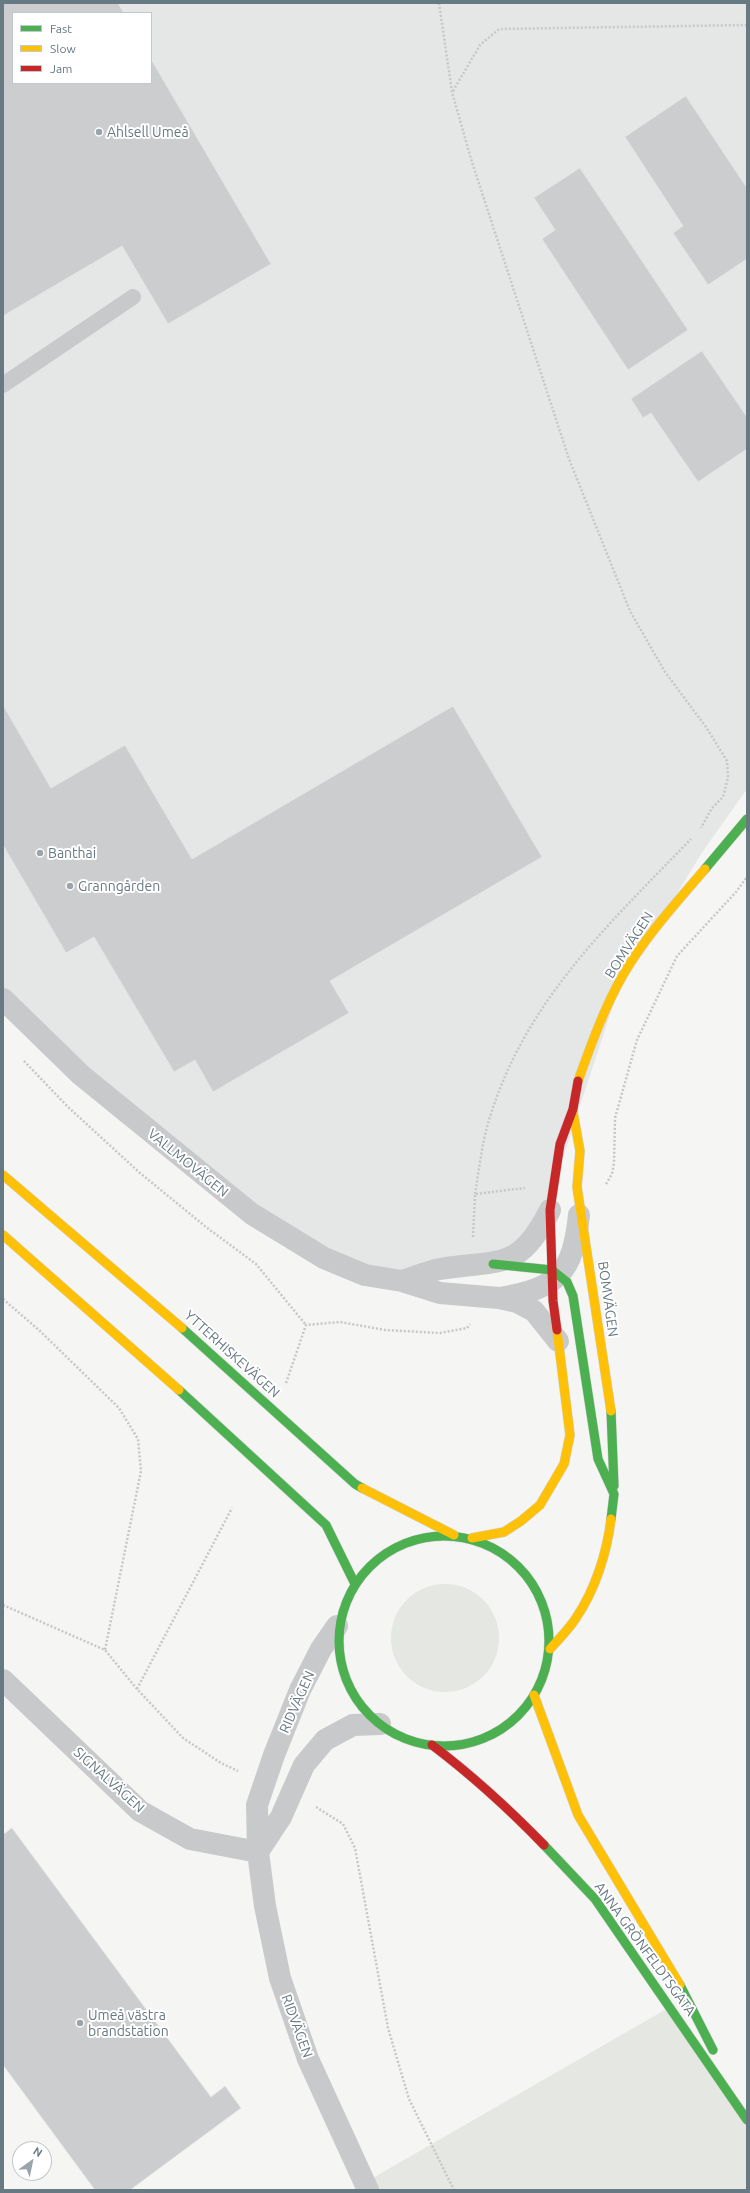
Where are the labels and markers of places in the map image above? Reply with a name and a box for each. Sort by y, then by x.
place label: Ahlsell Umeå [107,124,189,140]
marker: Ahlsell Umeå [94,127,104,137]
place label: Banthai [48,845,96,861]
marker: Banthai [35,848,45,858]
place label: Granngården [78,878,160,894]
marker: Granngården [65,881,75,891]
place label: Umeå västra brandstation [88,2007,169,2040]
marker: Umeå västra brandstation [75,2018,85,2028]

